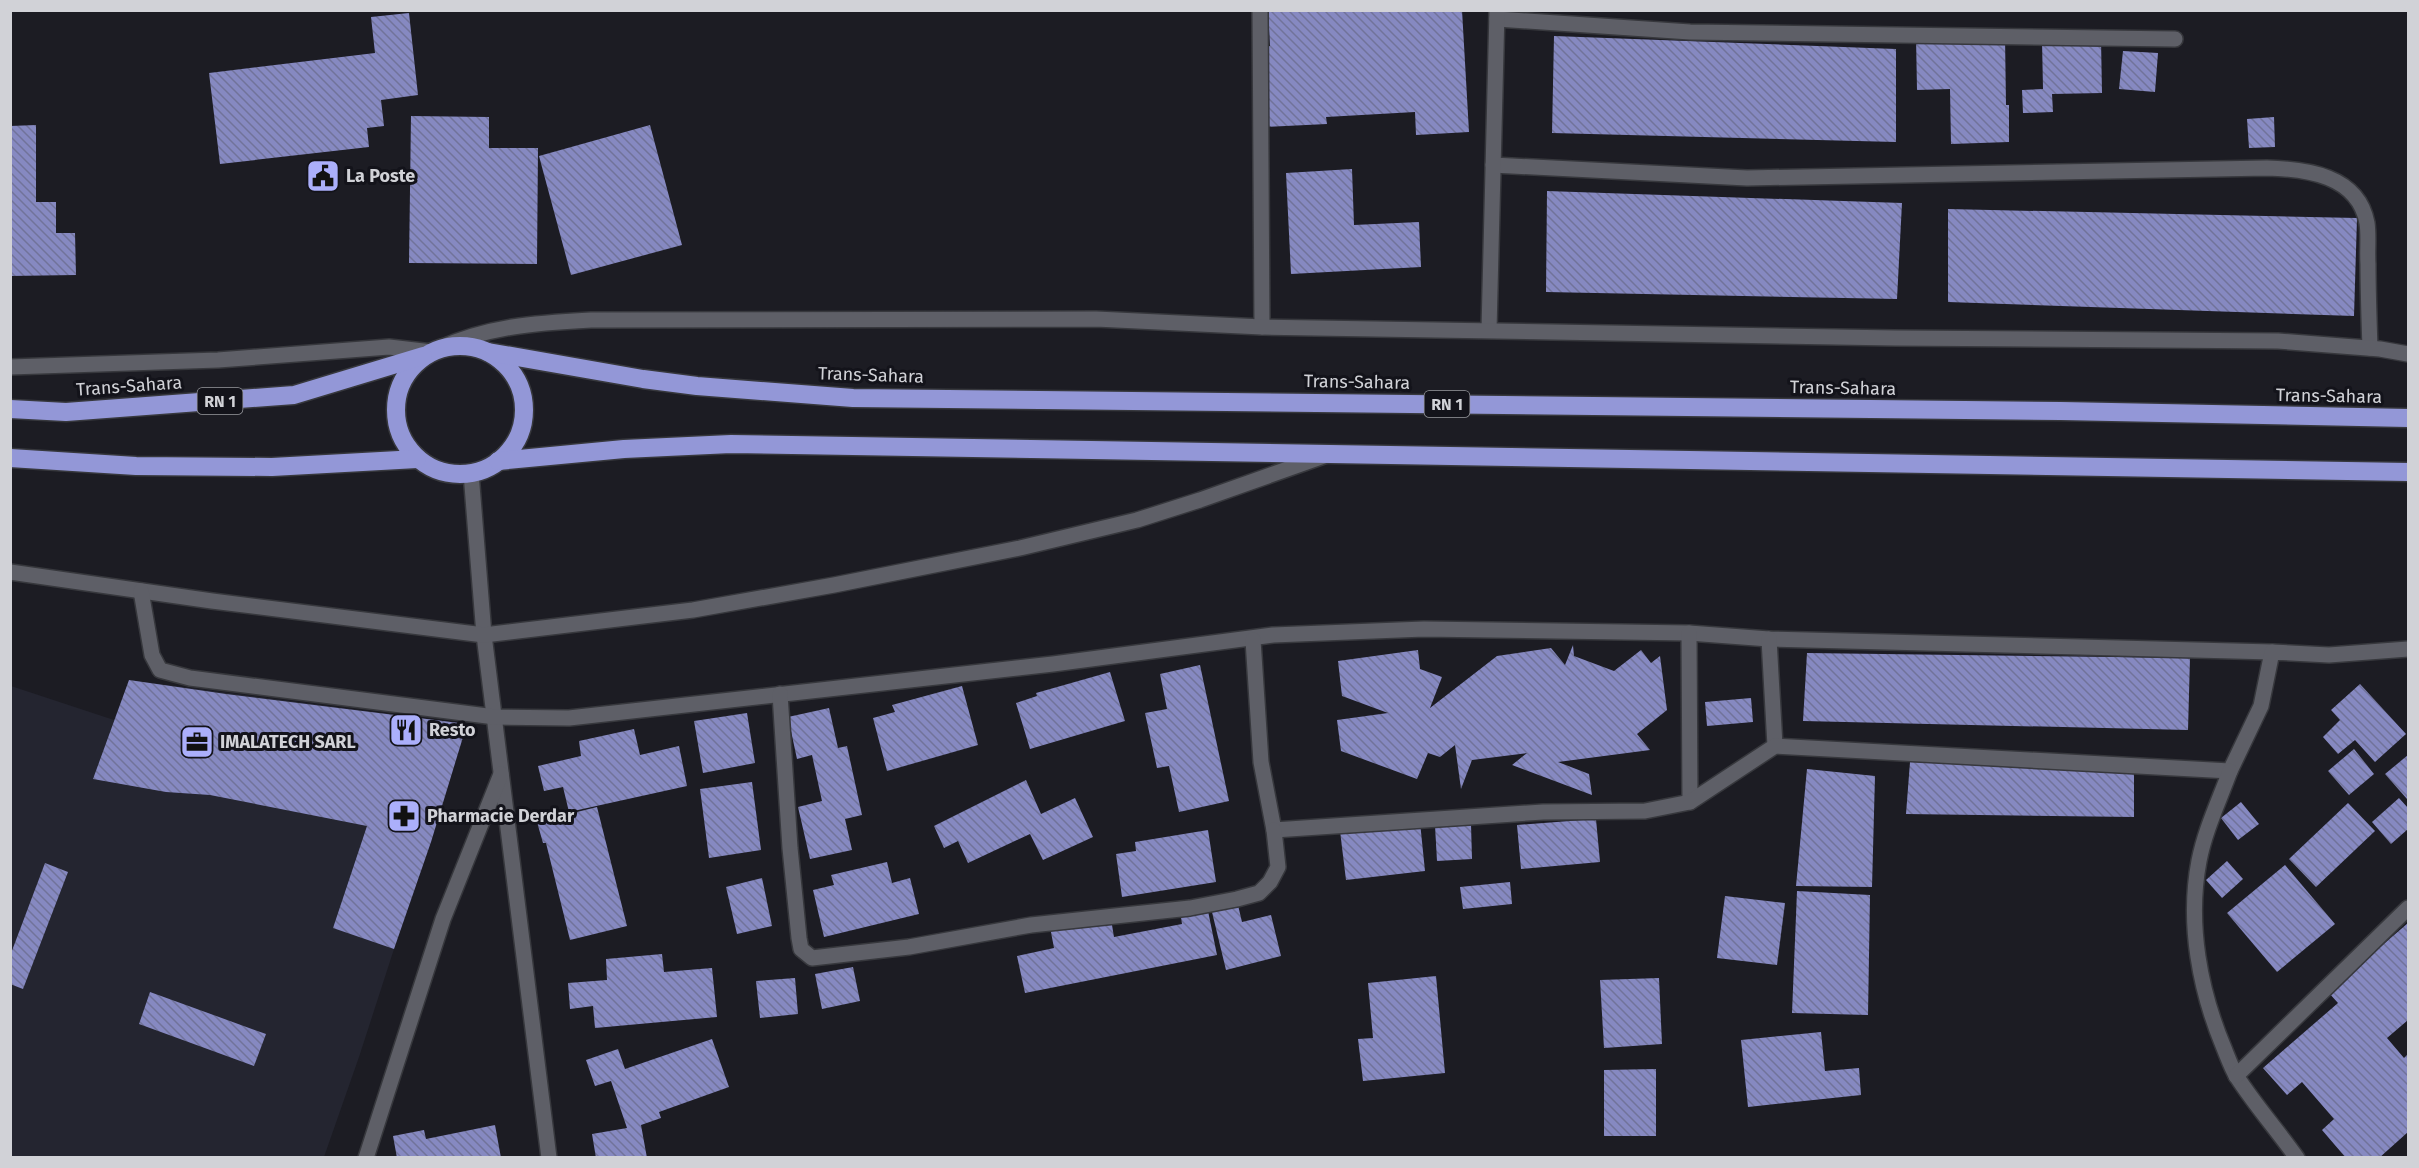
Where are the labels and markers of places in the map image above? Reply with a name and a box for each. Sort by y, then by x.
public building icon: La Poste [305,158,341,194]
place label: La Poste [346,165,415,187]
restaurant icon: Resto [388,712,424,748]
place label: Resto [429,719,476,741]
office icon: IMALATECH SARL [179,724,215,760]
place label: IMALATECH SARL [220,731,356,753]
pharmacy icon: Pharmacie Derdar [386,798,422,834]
place label: Pharmacie Derdar [427,805,575,827]

